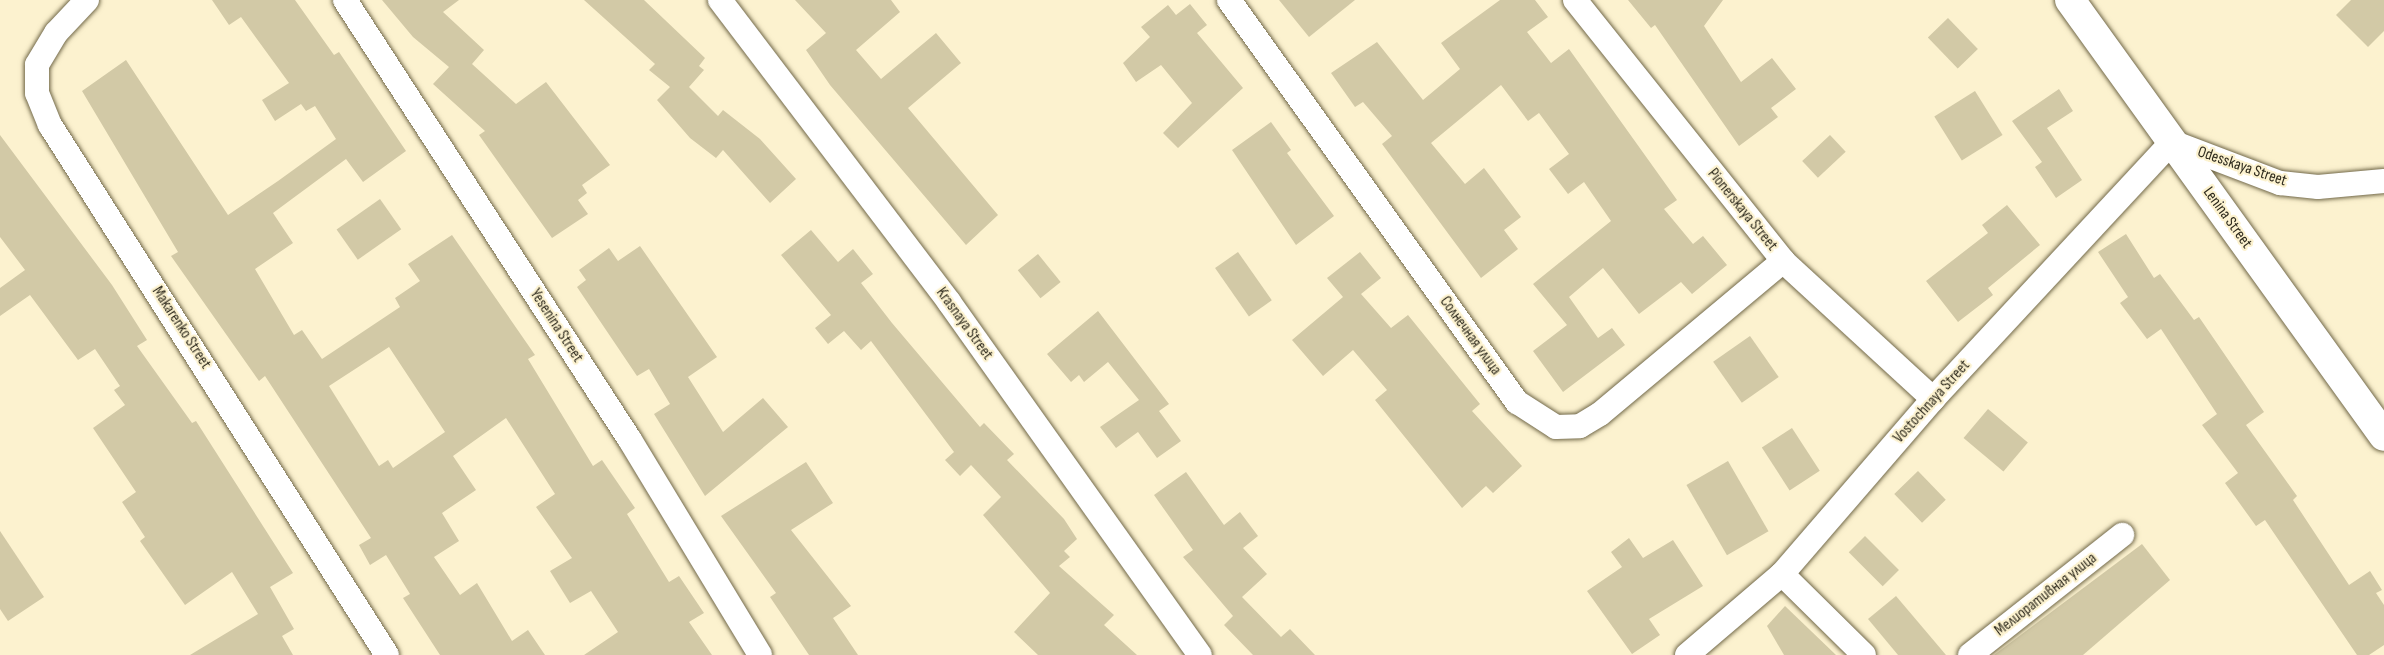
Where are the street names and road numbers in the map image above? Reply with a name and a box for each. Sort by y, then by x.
street label: Odesskaya Street [2195,143,2289,191]
street label: Pionerskaya Street [1703,165,1781,255]
street label: Lenina Street [2198,184,2256,252]
street label: Makarenko Street [147,283,215,373]
street label: Krasnaya Street [931,284,997,364]
street label: Yesenina Street [525,286,587,366]
street label: Солнечная улица [1435,293,1505,379]
street label: Vostochnaya Street [1890,357,1974,447]
street label: Мелиоративная улица [1991,549,2101,641]

